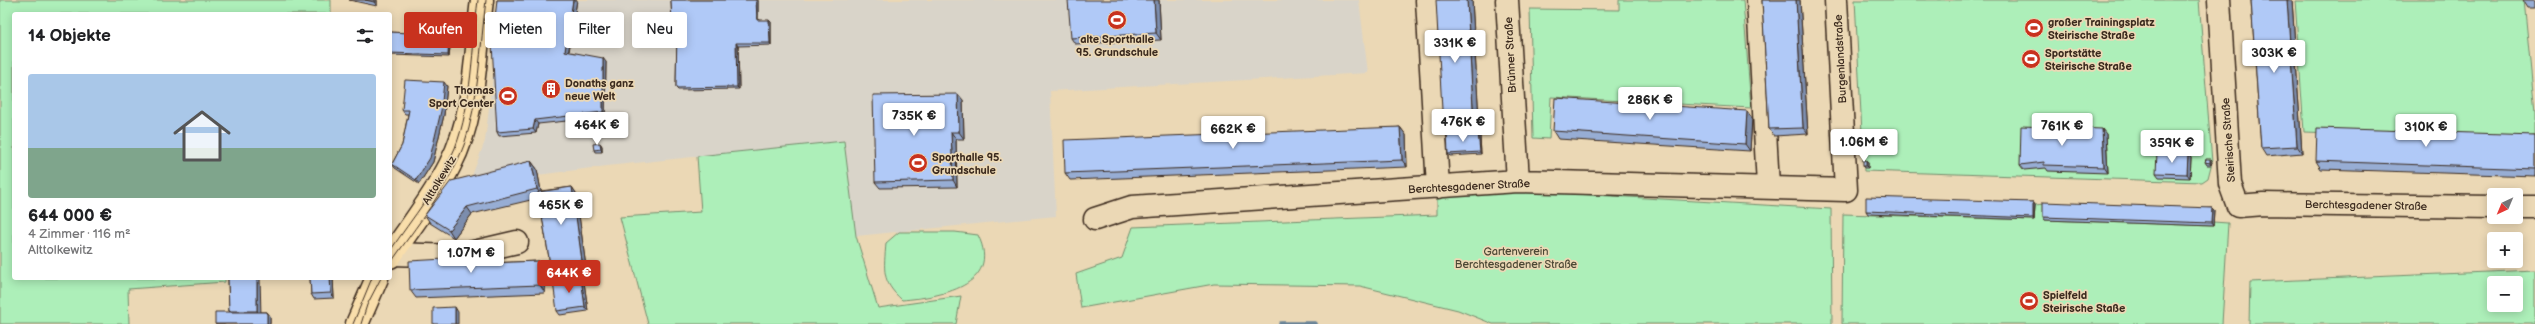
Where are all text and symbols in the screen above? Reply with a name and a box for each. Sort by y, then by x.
sports icon: alte Sporthalle 95. Grundschule [1106,9,1128,31]
chip: Kaufen [404,12,477,48]
chip: Mieten [485,12,556,48]
chip: Filter [564,12,624,48]
chip: Neu [632,12,687,48]
street label: Burgenlandstraße [1832,14,1849,104]
street label: Brünner Straße [1502,16,1519,93]
place label: großer Trainingsplatz Steirische Straße [2048,16,2155,42]
sports icon: großer Trainingsplatz Steirische Straße [2023,17,2045,39]
icon: filters [354,25,376,47]
text: 14 Objekte [28,26,111,46]
pin: 331K € [1422,30,1488,64]
place label: alte Sporthalle 95. Grundschule [1076,33,1158,59]
text: 331K € [1434,35,1476,51]
pin: 303K € [2241,40,2307,74]
text: 303K € [2251,45,2297,61]
place label: Sportstätte Steirische Straße [2045,47,2132,73]
sports icon: Sportstätte Steirische Straße [2020,48,2042,70]
place label: Donaths ganz neue Welt [565,77,634,103]
building icon: Donaths ganz neue Welt [540,78,562,100]
place label: Thomas Sport Center [429,84,495,110]
sports icon: Thomas Sport Center [497,85,519,107]
pin: 286K € [1617,87,1683,121]
text: 286K € [1627,92,1673,108]
street label: Steirische Straße [2219,97,2238,183]
icon: home [166,100,238,172]
pin: 735K € [881,103,947,137]
text: 735K € [892,108,936,124]
pin: 476K € [1430,109,1496,143]
pin: 464K € [564,112,630,146]
pin: 761K € [2029,113,2095,147]
text: 476K € [1441,114,1485,130]
pin: 310K € [2393,114,2459,148]
pin: 662K € [1200,116,1266,150]
text: 464K € [574,117,620,133]
text: 761K € [2041,118,2083,134]
text: 310K € [2404,119,2448,135]
text: 662K € [1210,121,1256,137]
pin: 1.06M € [1827,129,1901,163]
pin: 359K € [2139,130,2205,164]
text: 1.06M € [1840,134,1888,150]
text: 359K € [2150,135,2194,151]
place label: Sporthalle 95. Grundschule [932,151,1002,177]
sports icon: Sporthalle 95. Grundschule [907,152,929,174]
street label: Alttolkewitz [420,153,459,207]
street label: Berchtesgadener Straße [1408,177,1531,196]
north arrow [2487,188,2523,224]
map controls [2487,188,2523,312]
pin: 465K € [528,192,594,226]
text: 465K € [538,197,584,213]
street label: Berchtesgadener Straße [2305,198,2428,213]
text: 644 000 € [28,206,112,226]
text: 4 Zimmer · 116 m² [28,226,131,242]
button: + [2487,232,2523,268]
pin: 1.07M € [434,240,508,274]
text: Alttolkewitz [28,242,93,258]
text: 1.07M € [447,245,495,261]
park label: Gartenverein Berchtesgadener Straße [1455,245,1578,271]
pin: 644K € [536,260,602,294]
text: 644K € [546,265,592,281]
button: − [2487,276,2523,312]
place label: Spielfeld Steirische Staße [2043,289,2125,315]
sports icon: Spielfeld Steirische Staße [2018,290,2040,312]

